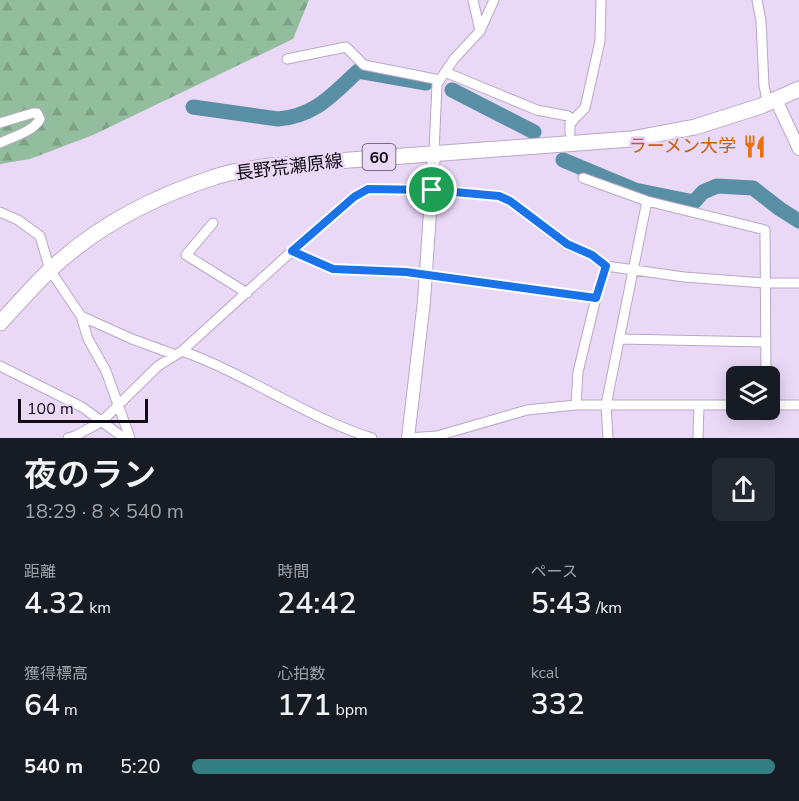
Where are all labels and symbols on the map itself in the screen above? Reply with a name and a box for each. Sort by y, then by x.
restaurant icon: ラーメン大学 [741,133,767,159]
place label: ラーメン大学 [629,134,736,158]
road number: 60 [362,144,395,170]
street label: 長野荒瀬原線 [234,149,344,185]
pin [406,164,457,215]
scale bar [18,396,148,424]

